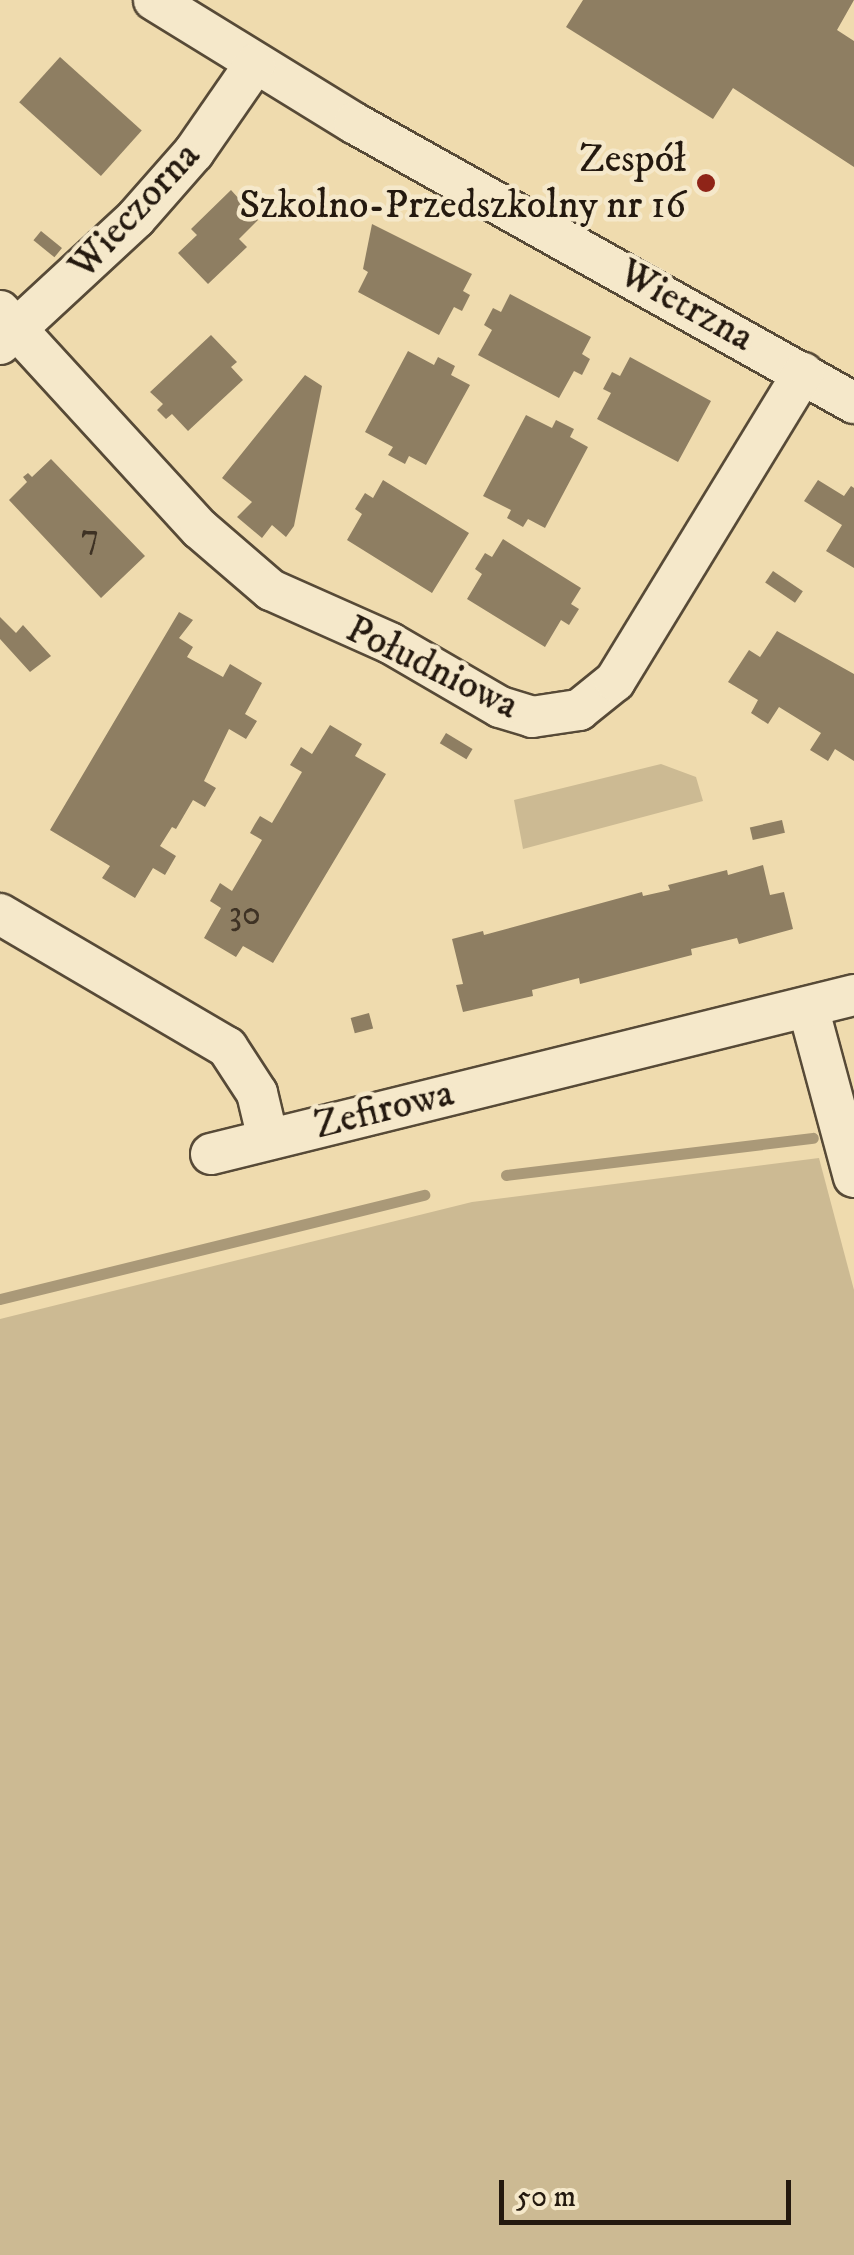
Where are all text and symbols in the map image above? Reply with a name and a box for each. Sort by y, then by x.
street label: Wieczorna [59,132,211,290]
place label: Zespół Szkolno-Przedszkolny nr 16 [239,136,686,230]
marker: Zespół Szkolno-Przedszkolny nr 16 [695,172,717,194]
street label: Wietrzna [610,250,762,362]
house number: 7 [81,516,99,558]
street label: Południowa [338,606,526,730]
house number: 30 [229,893,261,935]
street label: Zefirowa [309,1070,459,1150]
scale bar [504,2160,796,2222]
text: 50 m [516,2179,576,2216]

